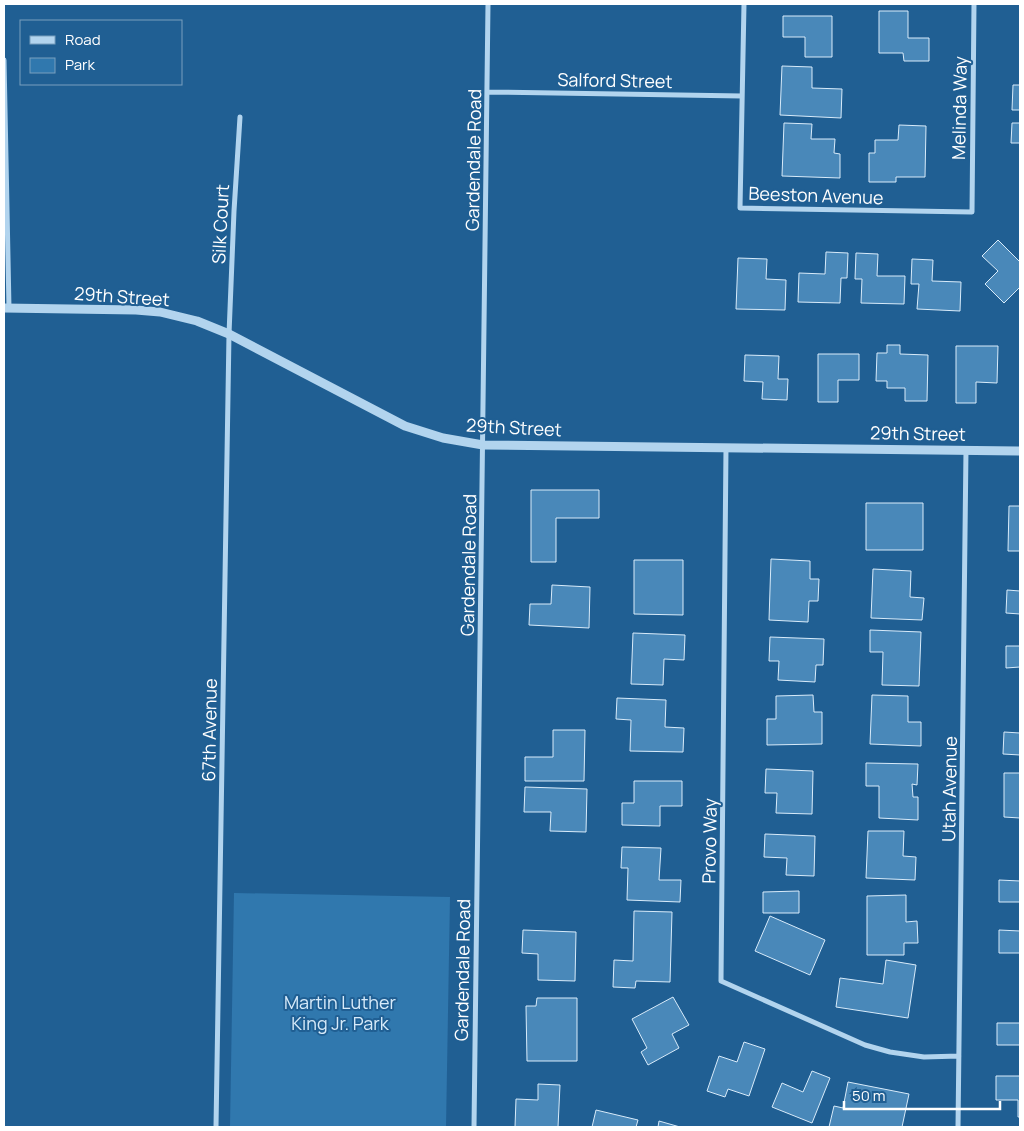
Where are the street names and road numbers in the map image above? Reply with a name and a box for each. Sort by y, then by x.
street label: Melinda Way [946,55,972,160]
street label: Salford Street [557,67,673,93]
street label: Gardendale Road [460,89,486,231]
street label: Beeston Avenue [748,181,884,209]
street label: Silk Court [206,183,234,265]
street label: 29th Street [73,281,171,311]
street label: 29th Street [466,413,562,441]
street label: 29th Street [870,420,966,446]
street label: Gardendale Road [455,494,481,636]
street label: 67th Avenue [196,678,222,782]
street label: Utah Avenue [936,736,962,842]
street label: Provo Way [696,798,722,884]
street label: Gardendale Road [449,899,475,1041]

